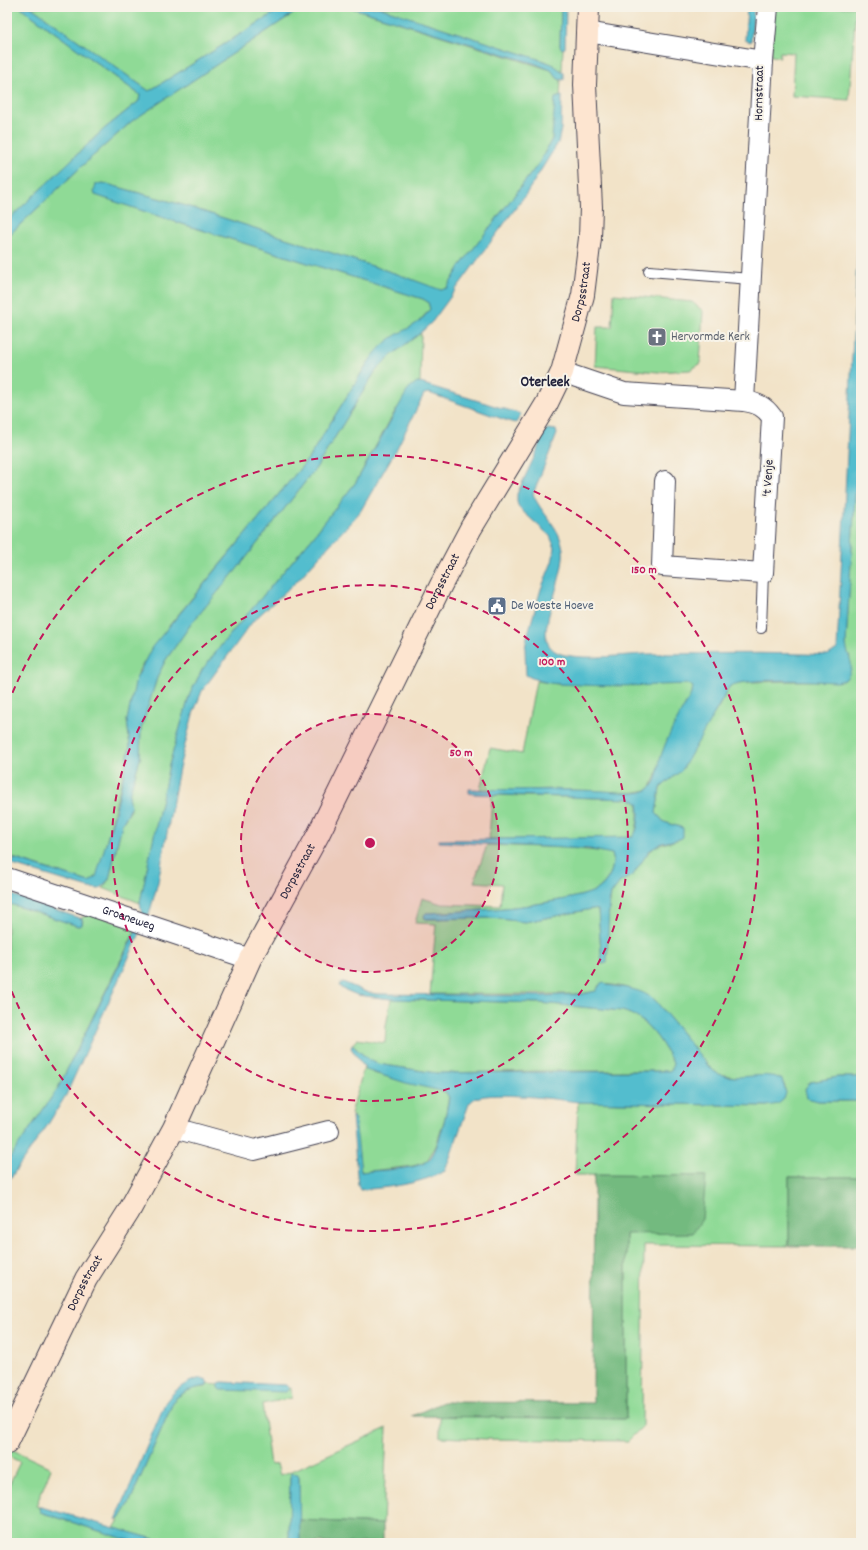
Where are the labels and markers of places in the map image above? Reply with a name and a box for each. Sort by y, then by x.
church icon: Hervormde Kerk [646,326,668,348]
place label: Hervormde Kerk [671,328,750,347]
public building icon: De Woeste Hoeve [486,595,508,617]
place label: De Woeste Hoeve [511,597,594,616]
centre of rings [363,836,377,850]

